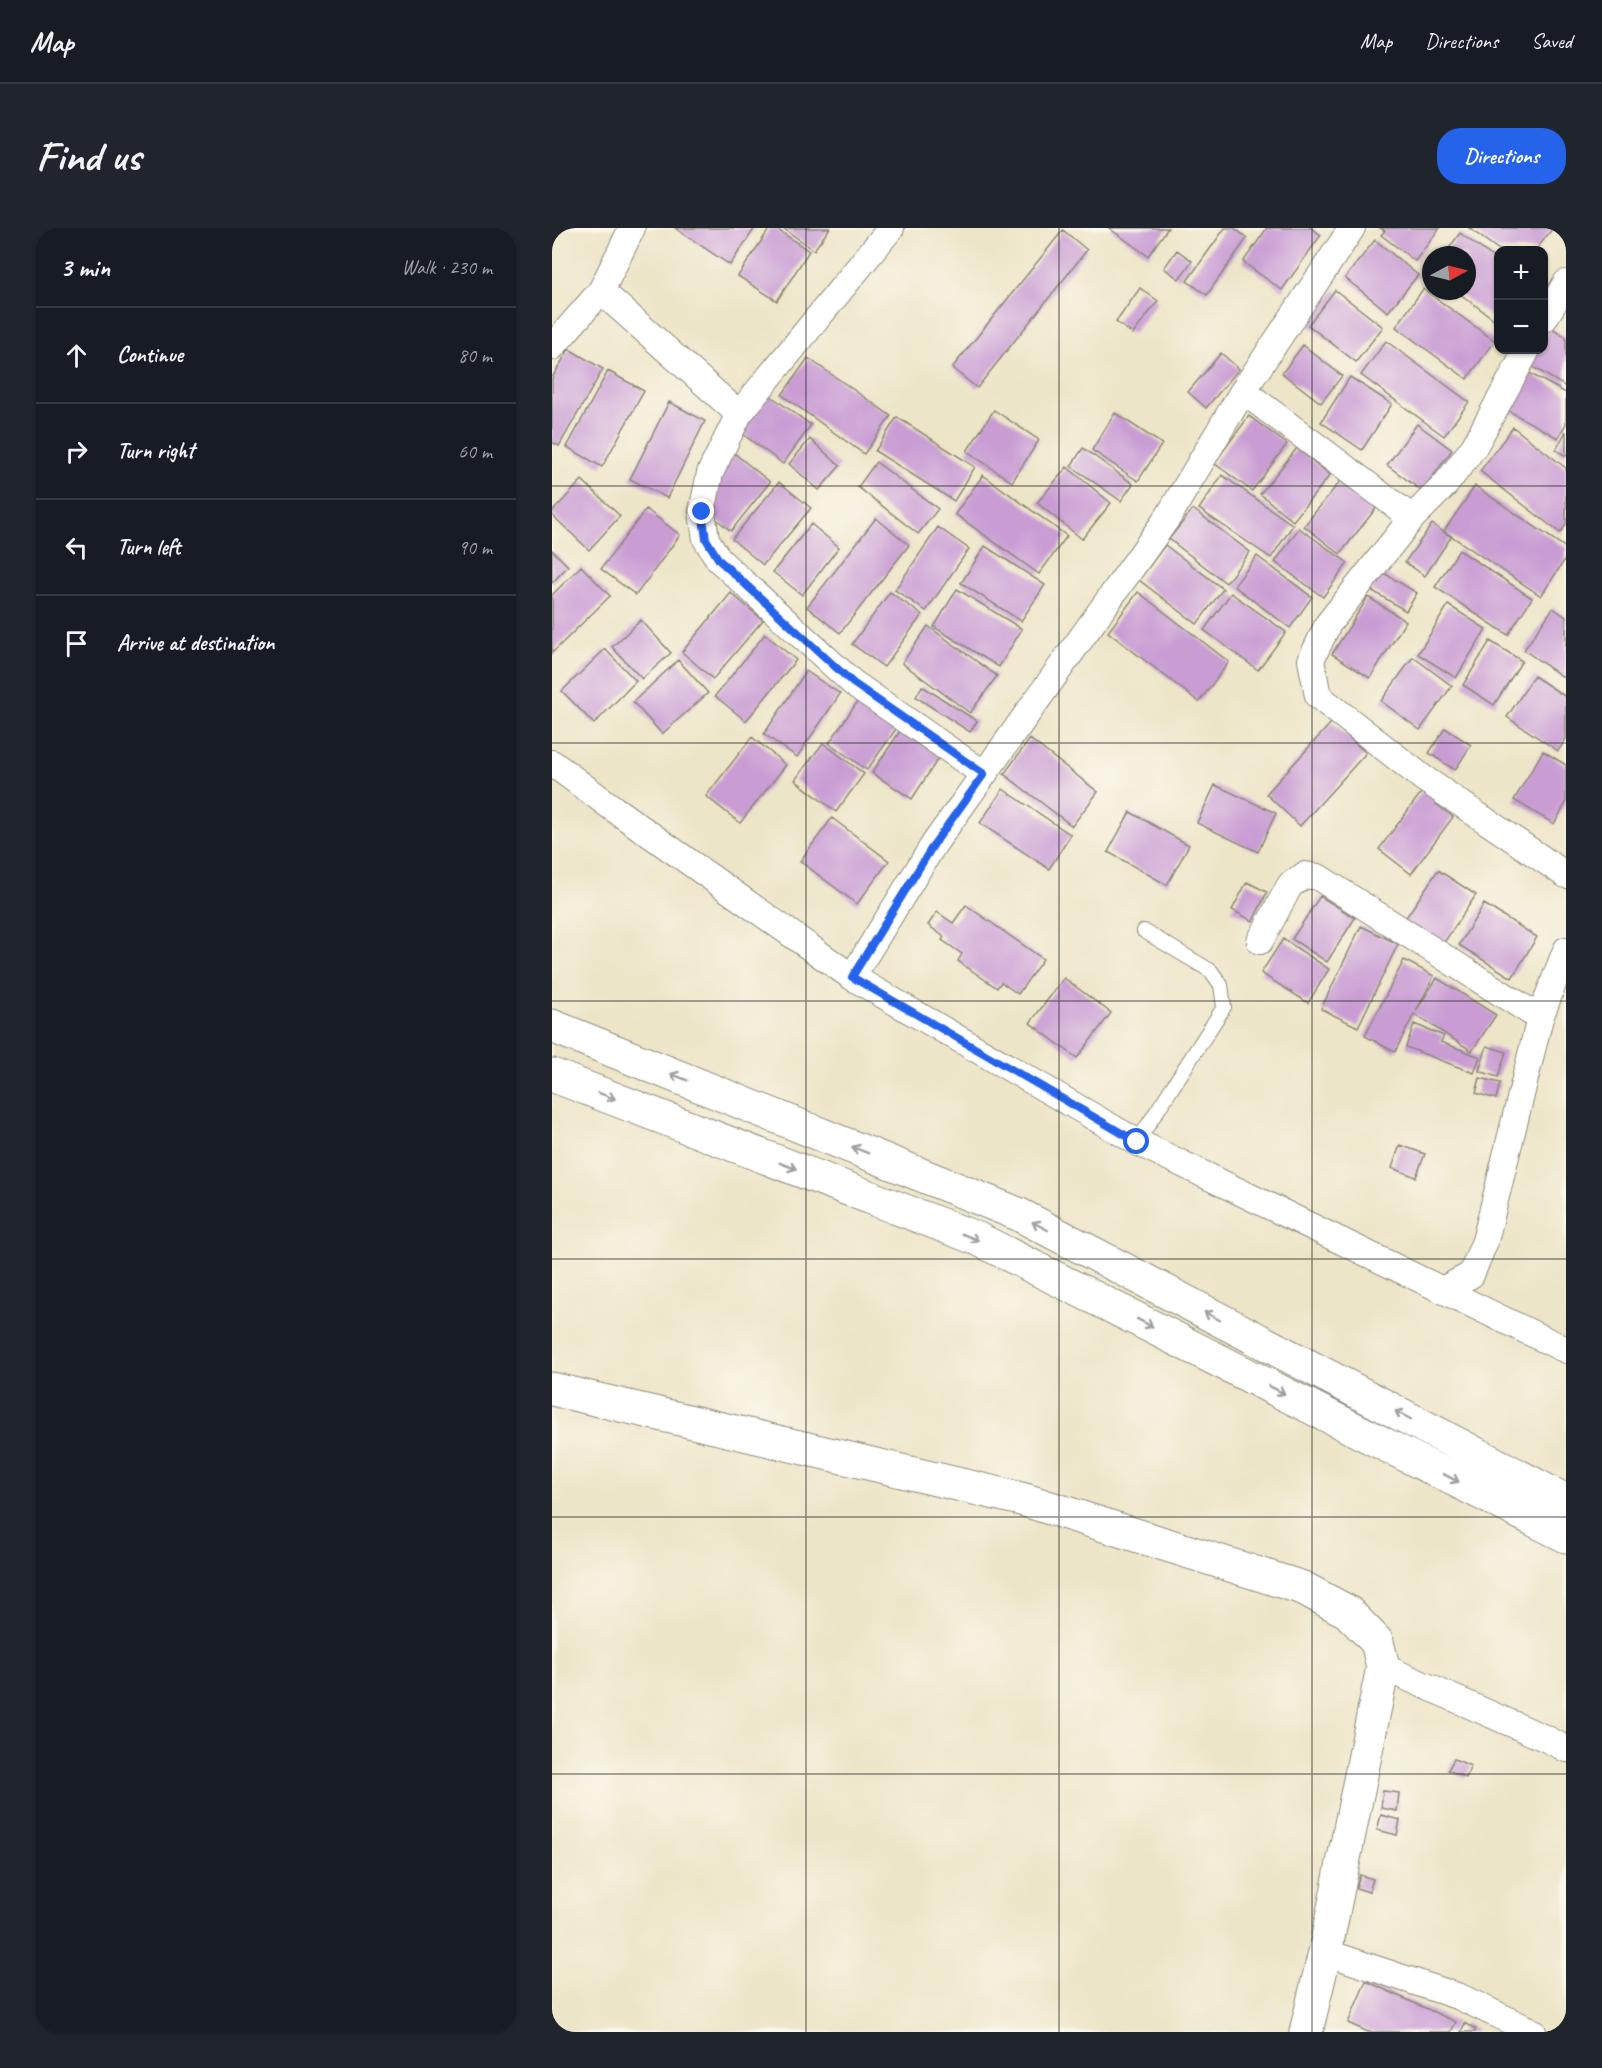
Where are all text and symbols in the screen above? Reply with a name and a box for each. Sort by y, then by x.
text: Map [30,24,73,59]
text: Map [1360,28,1392,54]
text: Directions [1425,28,1498,54]
text: Saved [1531,28,1572,54]
button: Directions [1437,128,1566,184]
text: Find us [36,130,141,183]
north arrow [1422,246,1476,300]
map controls [1494,246,1548,354]
button: + [1494,246,1548,300]
text: 3 min [60,251,110,284]
text: Walk · 230 m [402,255,492,280]
button: − [1494,300,1548,354]
icon: ahead [60,339,93,372]
text: Continue [117,341,183,369]
text: 80 m [458,343,492,368]
icon: right [60,435,93,468]
text: Turn right [117,437,194,465]
text: 60 m [458,439,492,464]
route end [688,498,714,524]
icon: left [60,531,93,564]
text: Turn left [117,533,181,561]
text: 90 m [458,535,492,560]
icon: arrive [60,627,93,660]
text: Arrive at destination [117,629,274,657]
one-way arrow [670,1071,689,1082]
one-way arrow [597,1091,615,1102]
route start [1123,1128,1149,1154]
one-way arrow [851,1144,870,1155]
one-way arrow [779,1161,797,1172]
one-way arrow [1031,1219,1049,1231]
one-way arrow [961,1232,979,1243]
one-way arrow [1204,1310,1222,1321]
one-way arrow [1135,1318,1153,1330]
one-way arrow [1268,1385,1286,1397]
one-way arrow [1394,1409,1412,1420]
one-way arrow [1442,1473,1460,1484]

